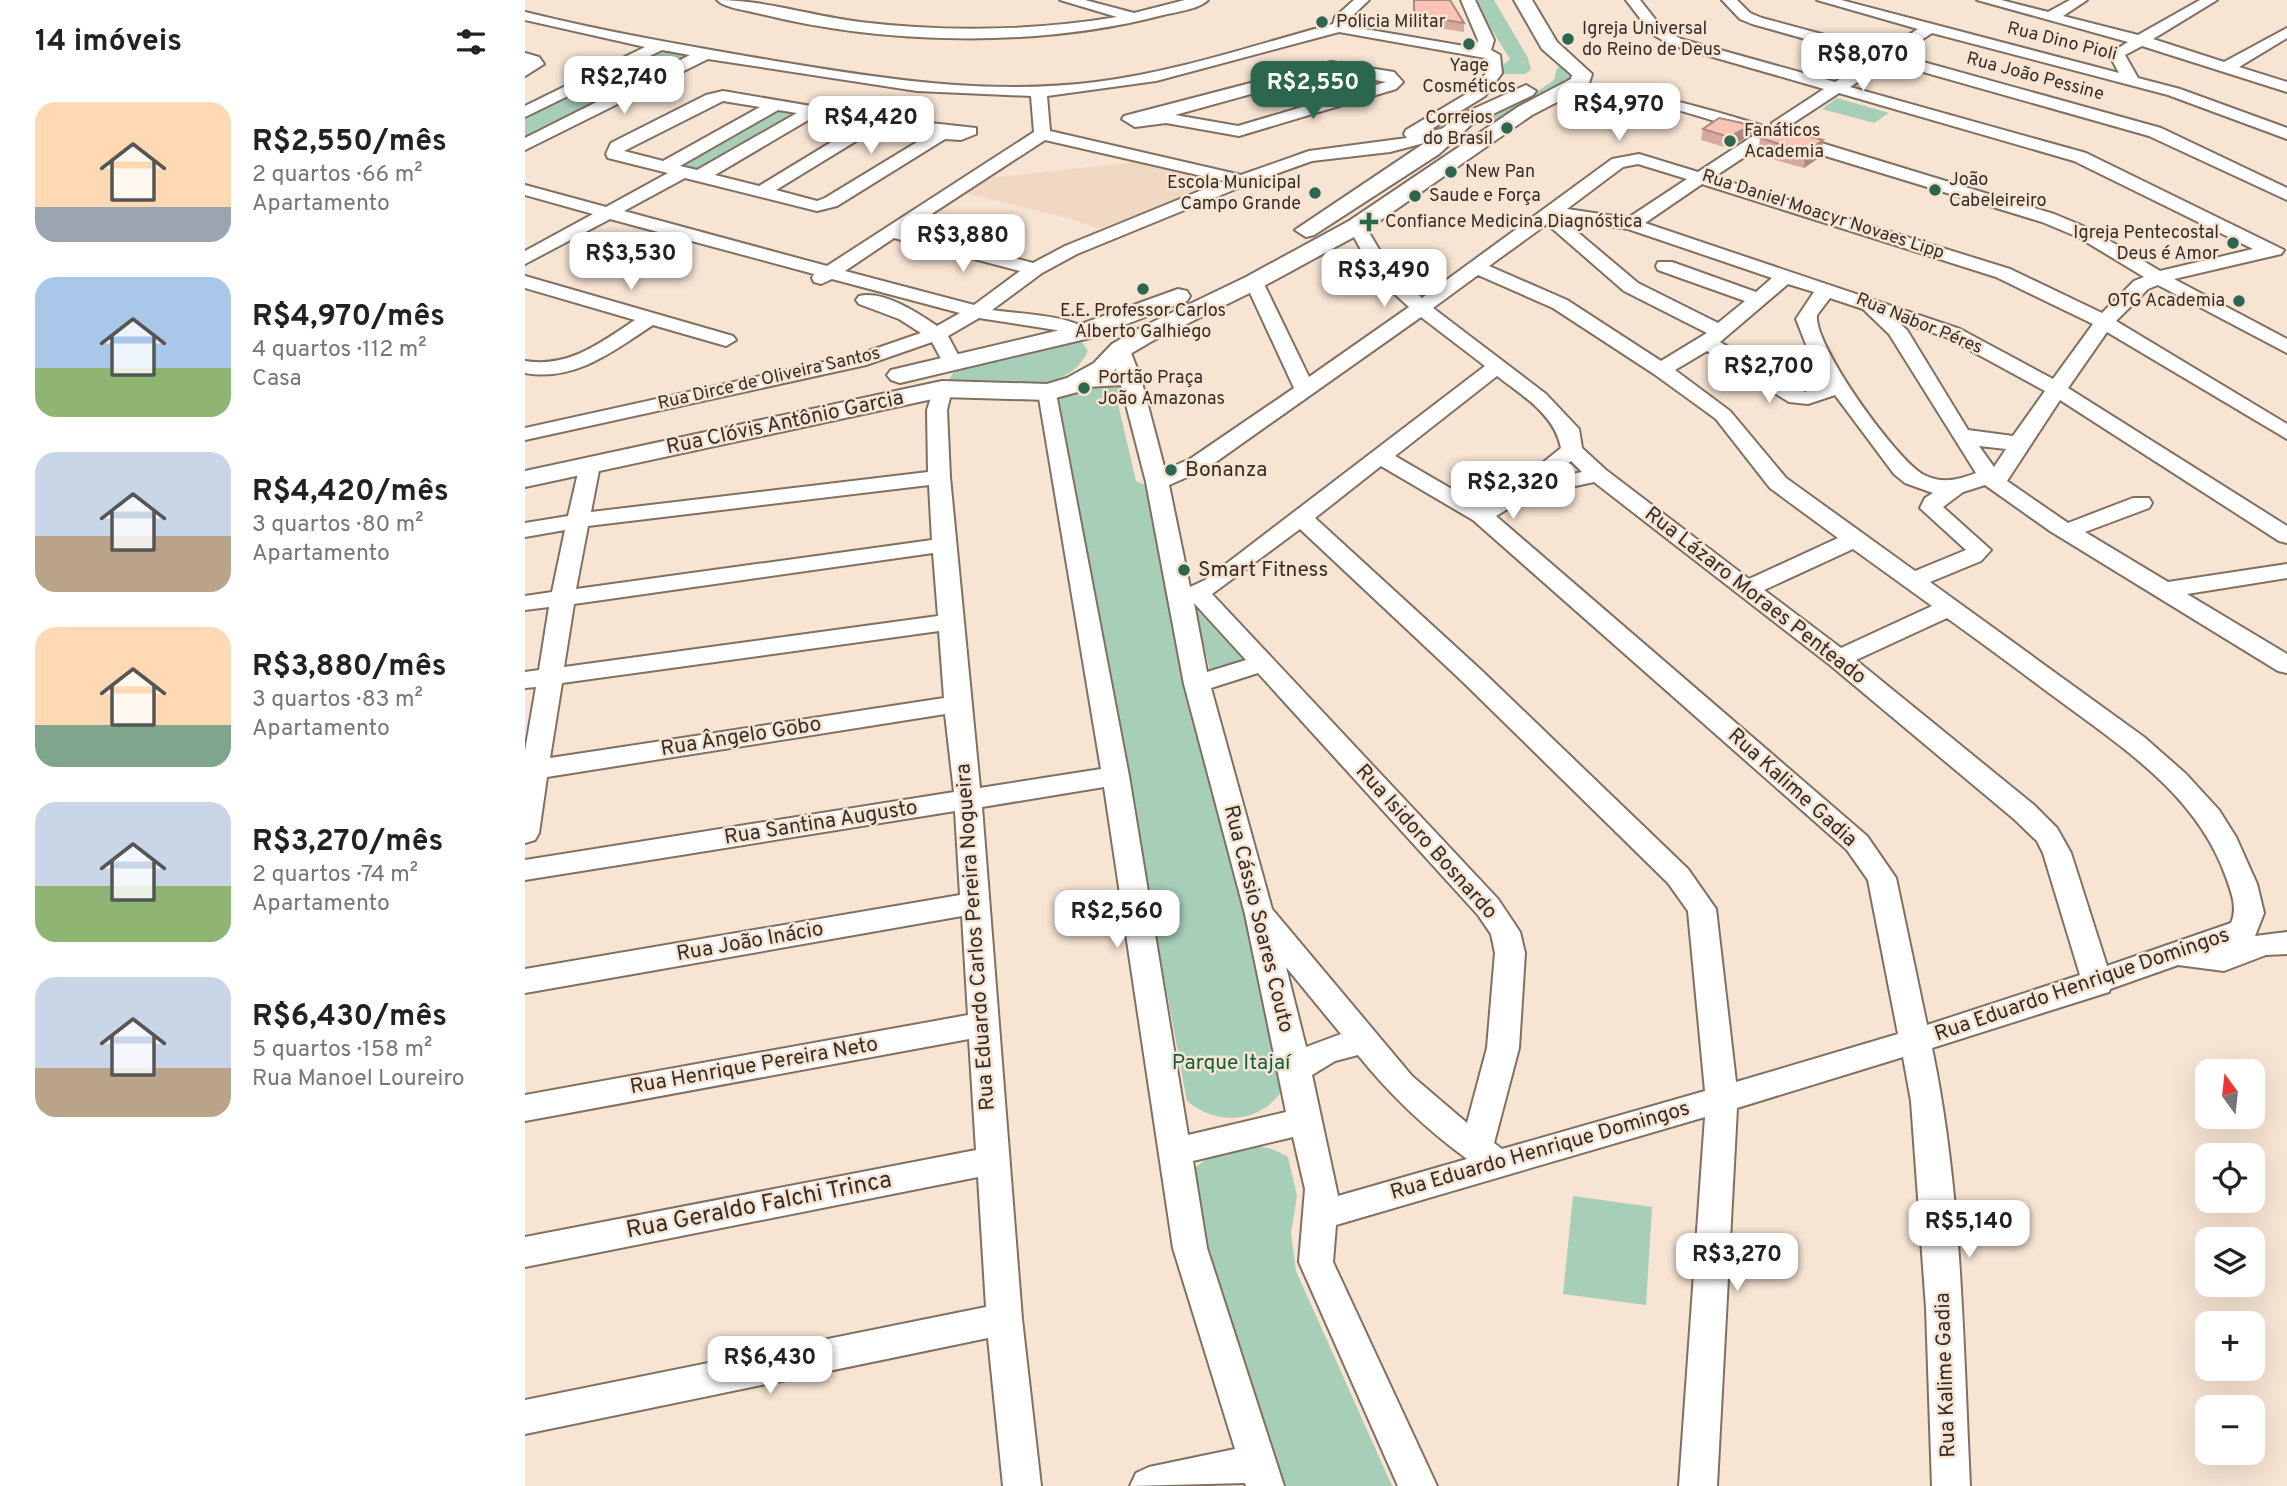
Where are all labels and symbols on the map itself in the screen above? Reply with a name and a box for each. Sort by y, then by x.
place label: Policia Militar [1336,11,1446,34]
marker: Policia Militar [1314,14,1330,30]
street label: Rua Dino Pioli [2005,17,2119,67]
place label: Igreja Universal do Reino de Deus [1582,18,1721,62]
marker: Igreja Universal do Reino de Deus [1560,31,1576,47]
pin: R$8,070 [1798,34,1928,93]
marker: Yage Cosméticos [1461,36,1477,52]
street label: Rua João Pessine [1964,48,2106,106]
place label: Yage Cosméticos [1422,55,1516,99]
pin: R$2,740 [559,57,689,116]
pin: R$2,550 [1248,61,1378,121]
pin: R$4,970 [1554,83,1684,143]
pin: R$4,420 [806,96,936,156]
place label: Correios do Brasil [1423,107,1493,151]
marker: Correios do Brasil [1499,120,1515,136]
place label: Fanáticos Academia [1744,120,1824,164]
marker: Fanáticos Academia [1722,133,1738,149]
place label: New Pan [1465,161,1535,184]
marker: New Pan [1443,164,1459,180]
street label: Rua Daniel Moacyr Novaes Lipp [1699,165,1947,265]
place label: João Cabeleireiro [1949,169,2047,213]
place label: Escola Municipal Campo Grande [1167,172,1301,216]
marker: João Cabeleireiro [1927,182,1943,198]
marker: Escola Municipal Campo Grande [1307,185,1323,201]
place label: Saude e Força [1429,185,1541,208]
marker: Saude e Força [1407,188,1423,204]
place label: Confiance Medicina Diagnóstica [1385,211,1642,234]
marker: Confiance Medicina Diagnóstica [1359,212,1379,232]
pin: R$3,880 [898,215,1028,274]
place label: Igreja Pentecostal Deus é Amor [2073,222,2219,266]
pin: R$3,530 [566,232,696,292]
marker: Igreja Pentecostal Deus é Amor [2225,235,2241,251]
pin: R$3,490 [1319,250,1449,309]
marker: E.E. Professor Carlos Alberto Galhiego [1135,281,1151,297]
street label: Rua Nabor Péres [1852,288,1986,360]
place label: OTG Academia [2107,290,2225,313]
marker: OTG Academia [2231,293,2247,309]
place label: E.E. Professor Carlos Alberto Galhiego [1060,300,1226,344]
street label: Rua Dirce de Oliveira Santos [656,342,882,416]
pin: R$2,700 [1704,346,1834,405]
place label: Portão Praça João Amazonas [1098,367,1225,411]
marker: Portão Praça João Amazonas [1076,380,1092,396]
street label: Rua Clóvis Antônio Garcia [664,385,906,461]
place label: Bonanza [1185,457,1267,484]
marker: Bonanza [1163,462,1179,478]
pin: R$2,320 [1448,462,1578,521]
street label: Rua Lázaro Moraes Penteado [1639,501,1871,691]
place label: Smart Fitness [1198,557,1328,584]
marker: Smart Fitness [1176,562,1192,578]
street label: Rua Ângelo Gobo [659,710,823,763]
street label: Rua Kalime Gadia [1722,723,1862,853]
street label: Rua Isidoro Bosnardo [1349,759,1503,925]
street label: Rua Eduardo Carlos Pereira Nogueira [950,762,1002,1112]
street label: Rua Santina Augusto [722,794,920,852]
street label: Rua Cássio Soares Couto [1217,802,1299,1036]
pin: R$2,560 [1052,890,1182,950]
street label: Rua João Inácio [674,916,826,968]
street label: Rua Eduardo Henrique Domingos [1931,922,2233,1048]
street label: Rua Henrique Pereira Neto [628,1031,880,1101]
park label: Parque Itajaí [1172,1050,1292,1077]
north arrow [2195,1059,2265,1129]
street label: Rua Eduardo Henrique Domingos [1387,1095,1693,1207]
street label: Rua Geraldo Falchi Trinca [624,1166,894,1246]
pin: R$5,140 [1904,1200,2034,1260]
pin: R$3,270 [1672,1234,1802,1293]
street label: Rua Kalime Gadia [1930,1292,1962,1458]
pin: R$6,430 [705,1336,835,1396]

